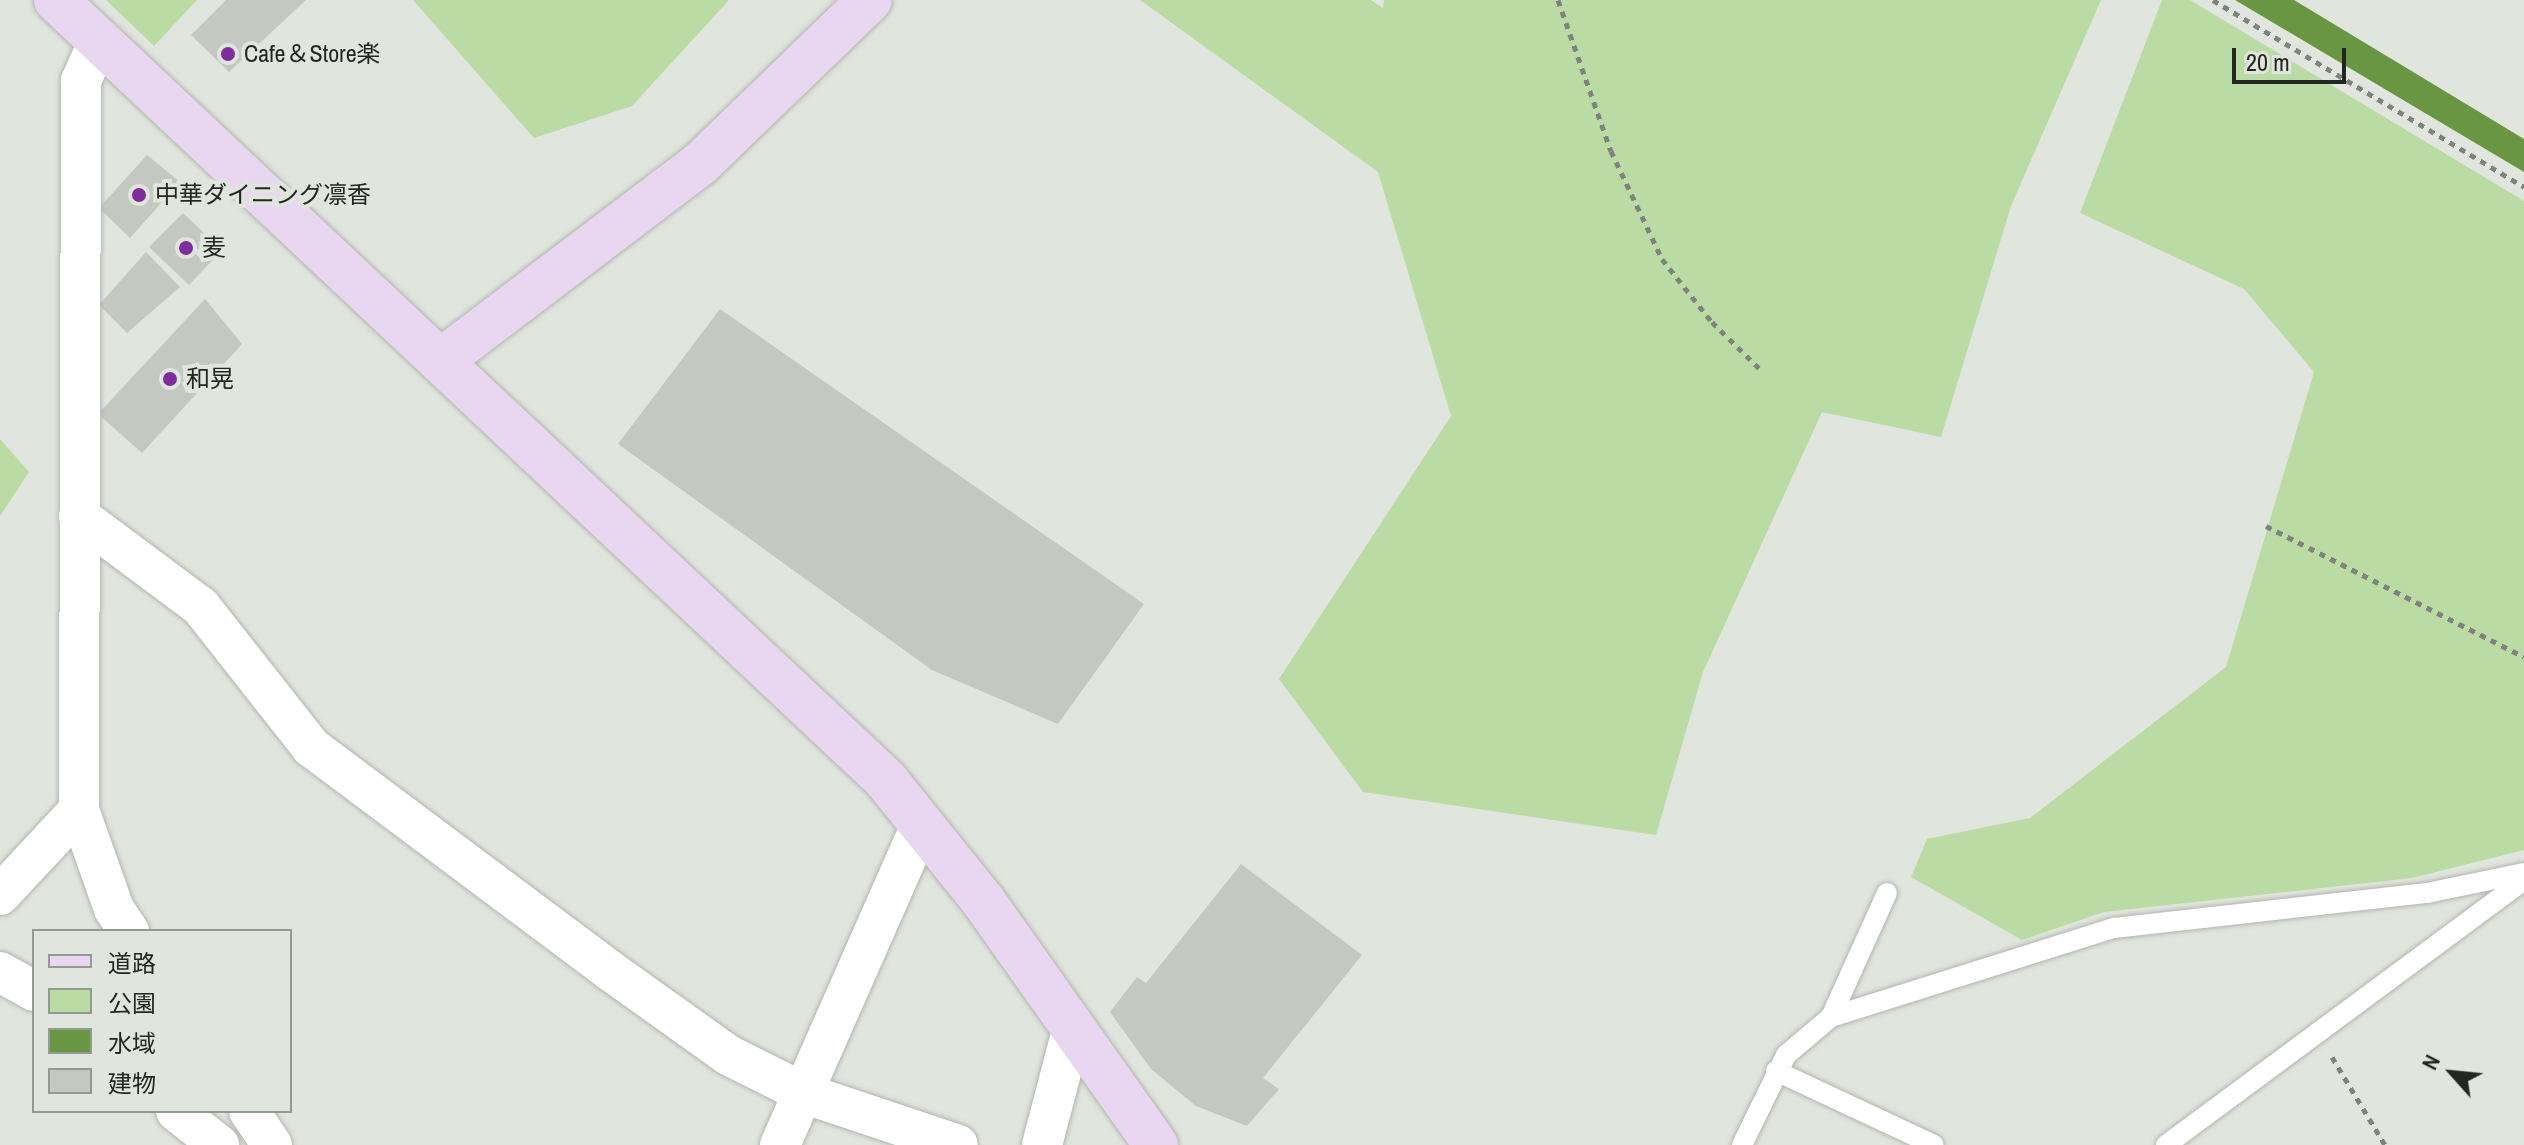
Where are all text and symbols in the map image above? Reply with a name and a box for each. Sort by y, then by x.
scale bar [2236,32,2350,82]
place label: Cafe＆Store楽 [244,40,381,68]
marker: Cafe＆Store楽 [219,45,237,63]
text: 20 m [2246,46,2290,78]
place label: 中華ダイニング凛香 [155,181,371,209]
marker: 中華ダイニング凛香 [130,186,148,204]
place label: 麦 [202,234,226,262]
marker: 麦 [177,239,195,257]
place label: 和晃 [186,365,234,393]
marker: 和晃 [161,370,179,388]
legend [32,929,292,1113]
text: 道路 [108,947,156,979]
text: 公園 [108,987,156,1019]
text: 水域 [108,1027,156,1059]
north arrow [2412,1033,2492,1113]
text: N [2414,1049,2447,1075]
text: 建物 [108,1067,156,1099]

